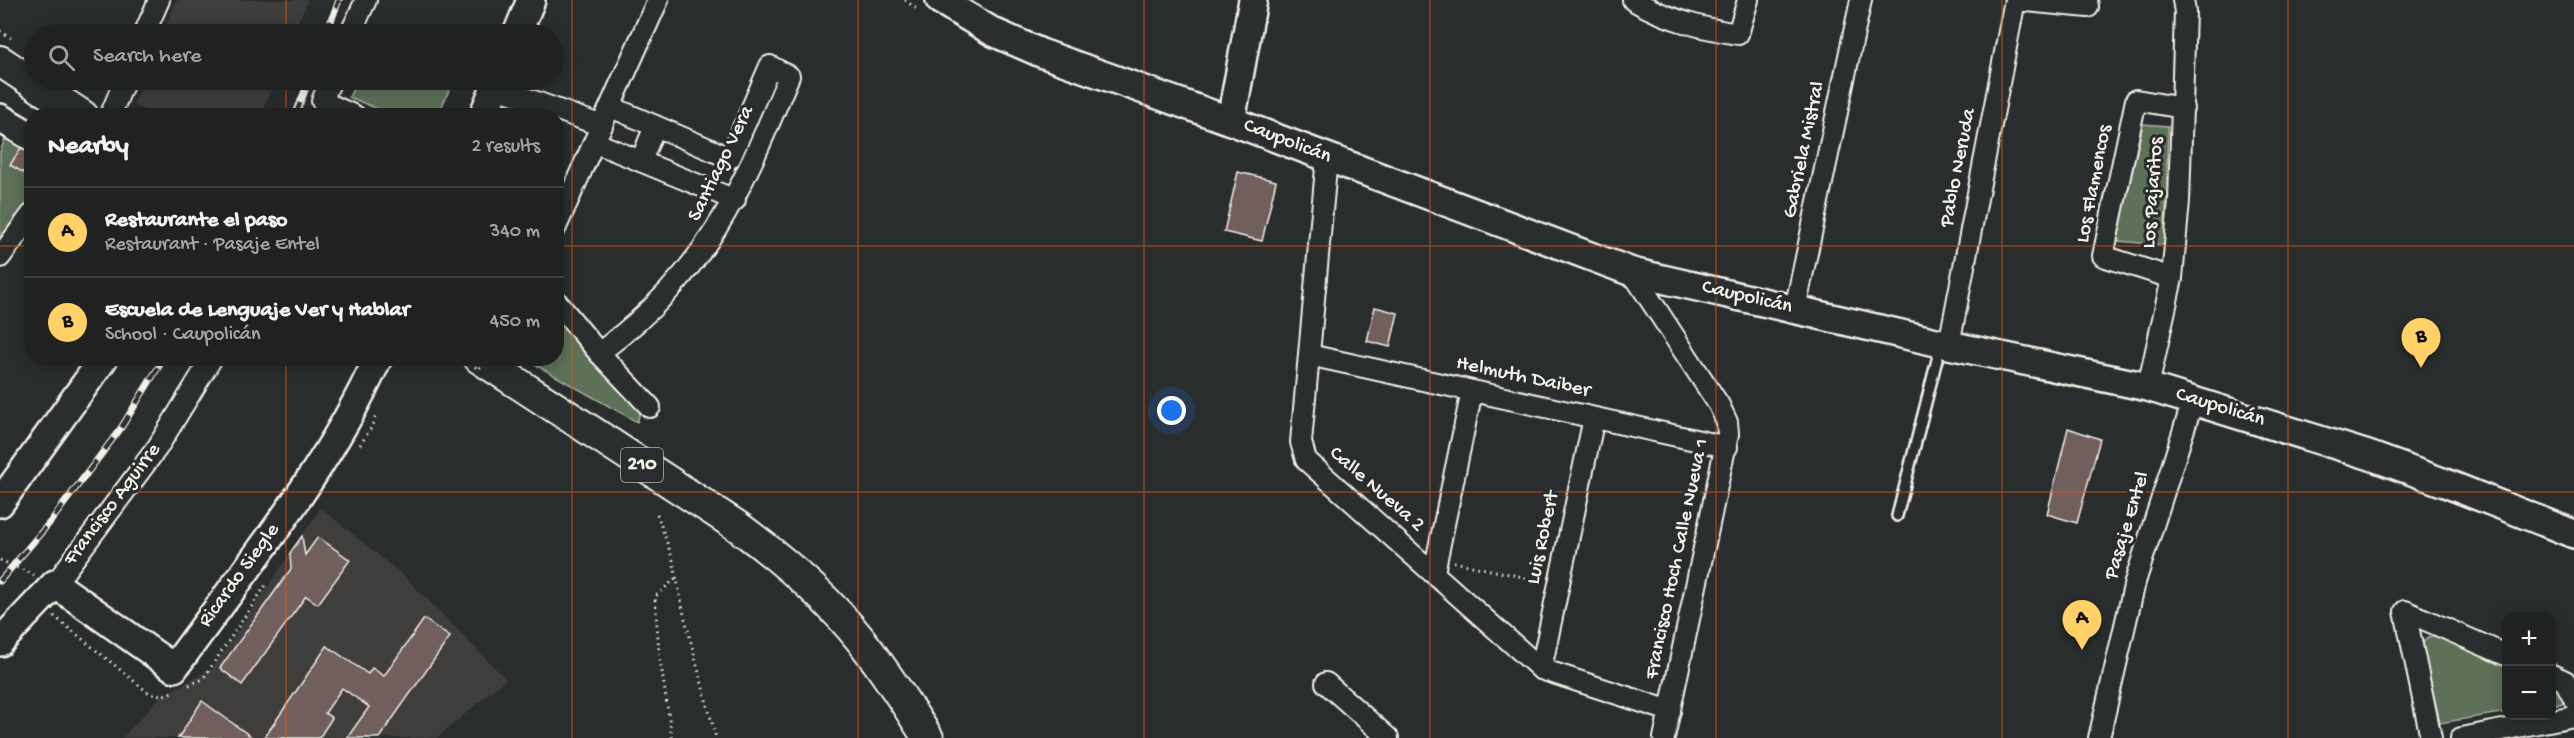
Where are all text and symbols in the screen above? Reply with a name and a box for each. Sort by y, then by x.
search box [24,24,564,90]
icon: search [45,41,78,74]
text: Search here [93,44,201,70]
street label: Gabriela Mistral [1778,79,1832,221]
street label: Santiago Vera [683,101,761,226]
street label: Pablo Neruda [1935,105,1983,231]
street label: Caupolicán [1240,114,1334,170]
street label: Los Flamencos [2071,122,2119,245]
text: Nearby [48,132,129,163]
street label: Los Pajaritos [2138,135,2170,249]
text: 2 results [471,136,540,159]
text: Restaurante el paso [105,208,287,234]
text: A [62,221,73,244]
text: 340 m [490,221,540,244]
text: Restaurant · Pasaje Entel [105,234,320,257]
street label: Caupolicán [1699,275,1795,321]
text: Escuela de Lenguaje Ver y Hablar [105,298,409,324]
text: B [62,311,73,334]
text: 450 m [490,311,540,334]
pin: B [2402,318,2440,368]
text: School · Caupolicán [105,324,260,347]
street label: Helmuth Daiber [1454,352,1594,405]
street label: Caupolicán [2172,383,2268,433]
your location [1157,396,1186,425]
street label: Francisco Hoch Calle Nueva 1 [1640,436,1716,683]
street label: Francisco Aguirre [58,438,168,572]
street label: Calle Nueva 2 [1323,442,1429,538]
road number: 210 [621,448,663,482]
street label: Pasaje Entel [2099,469,2156,584]
street label: Luis Robert [1522,487,1567,587]
street label: Ricardo Siegle [194,518,287,633]
pin: A [2062,600,2102,650]
map controls [2502,612,2556,720]
button: + [2502,612,2556,666]
button: − [2502,666,2556,720]

